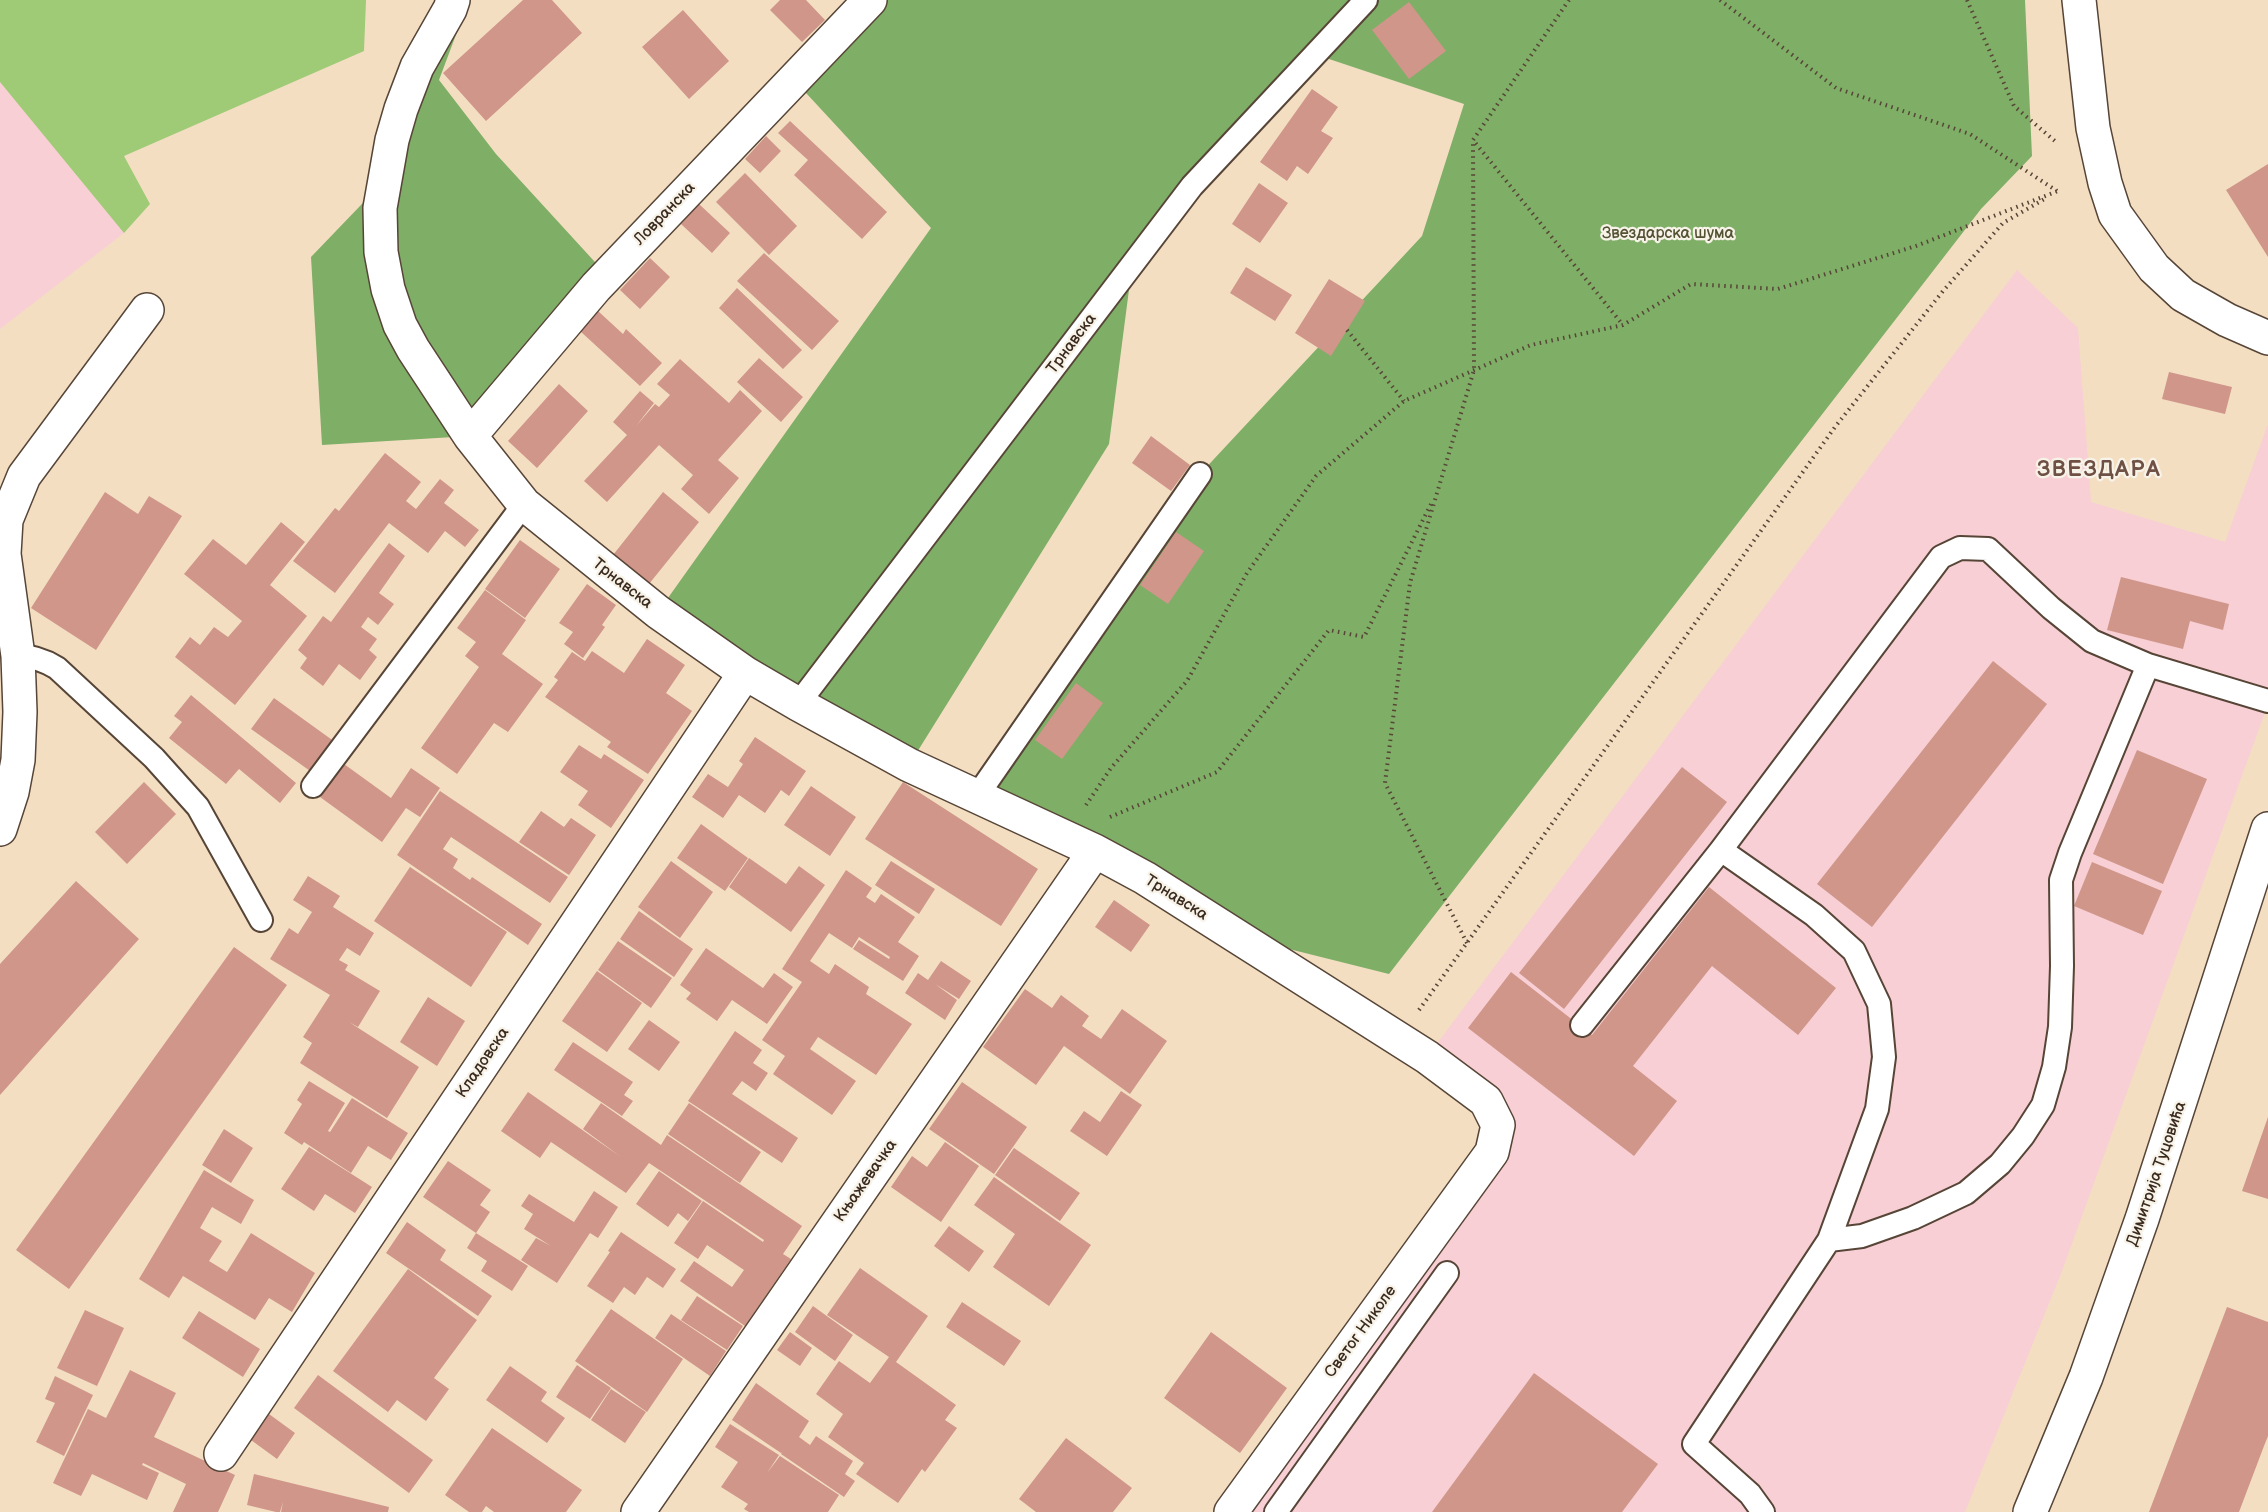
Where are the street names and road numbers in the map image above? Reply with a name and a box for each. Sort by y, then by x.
street label: Ловранска [630,179,700,249]
street label: Трнавска [1043,310,1101,378]
street label: Трнавска [588,555,656,613]
street label: Трнавска [1141,871,1211,925]
street label: Кладовска [452,1024,514,1102]
street label: Димитрија Туцовића [2123,1099,2191,1249]
street label: Књажевачка [831,1136,901,1226]
street label: Светог Николе [1321,1282,1401,1382]

